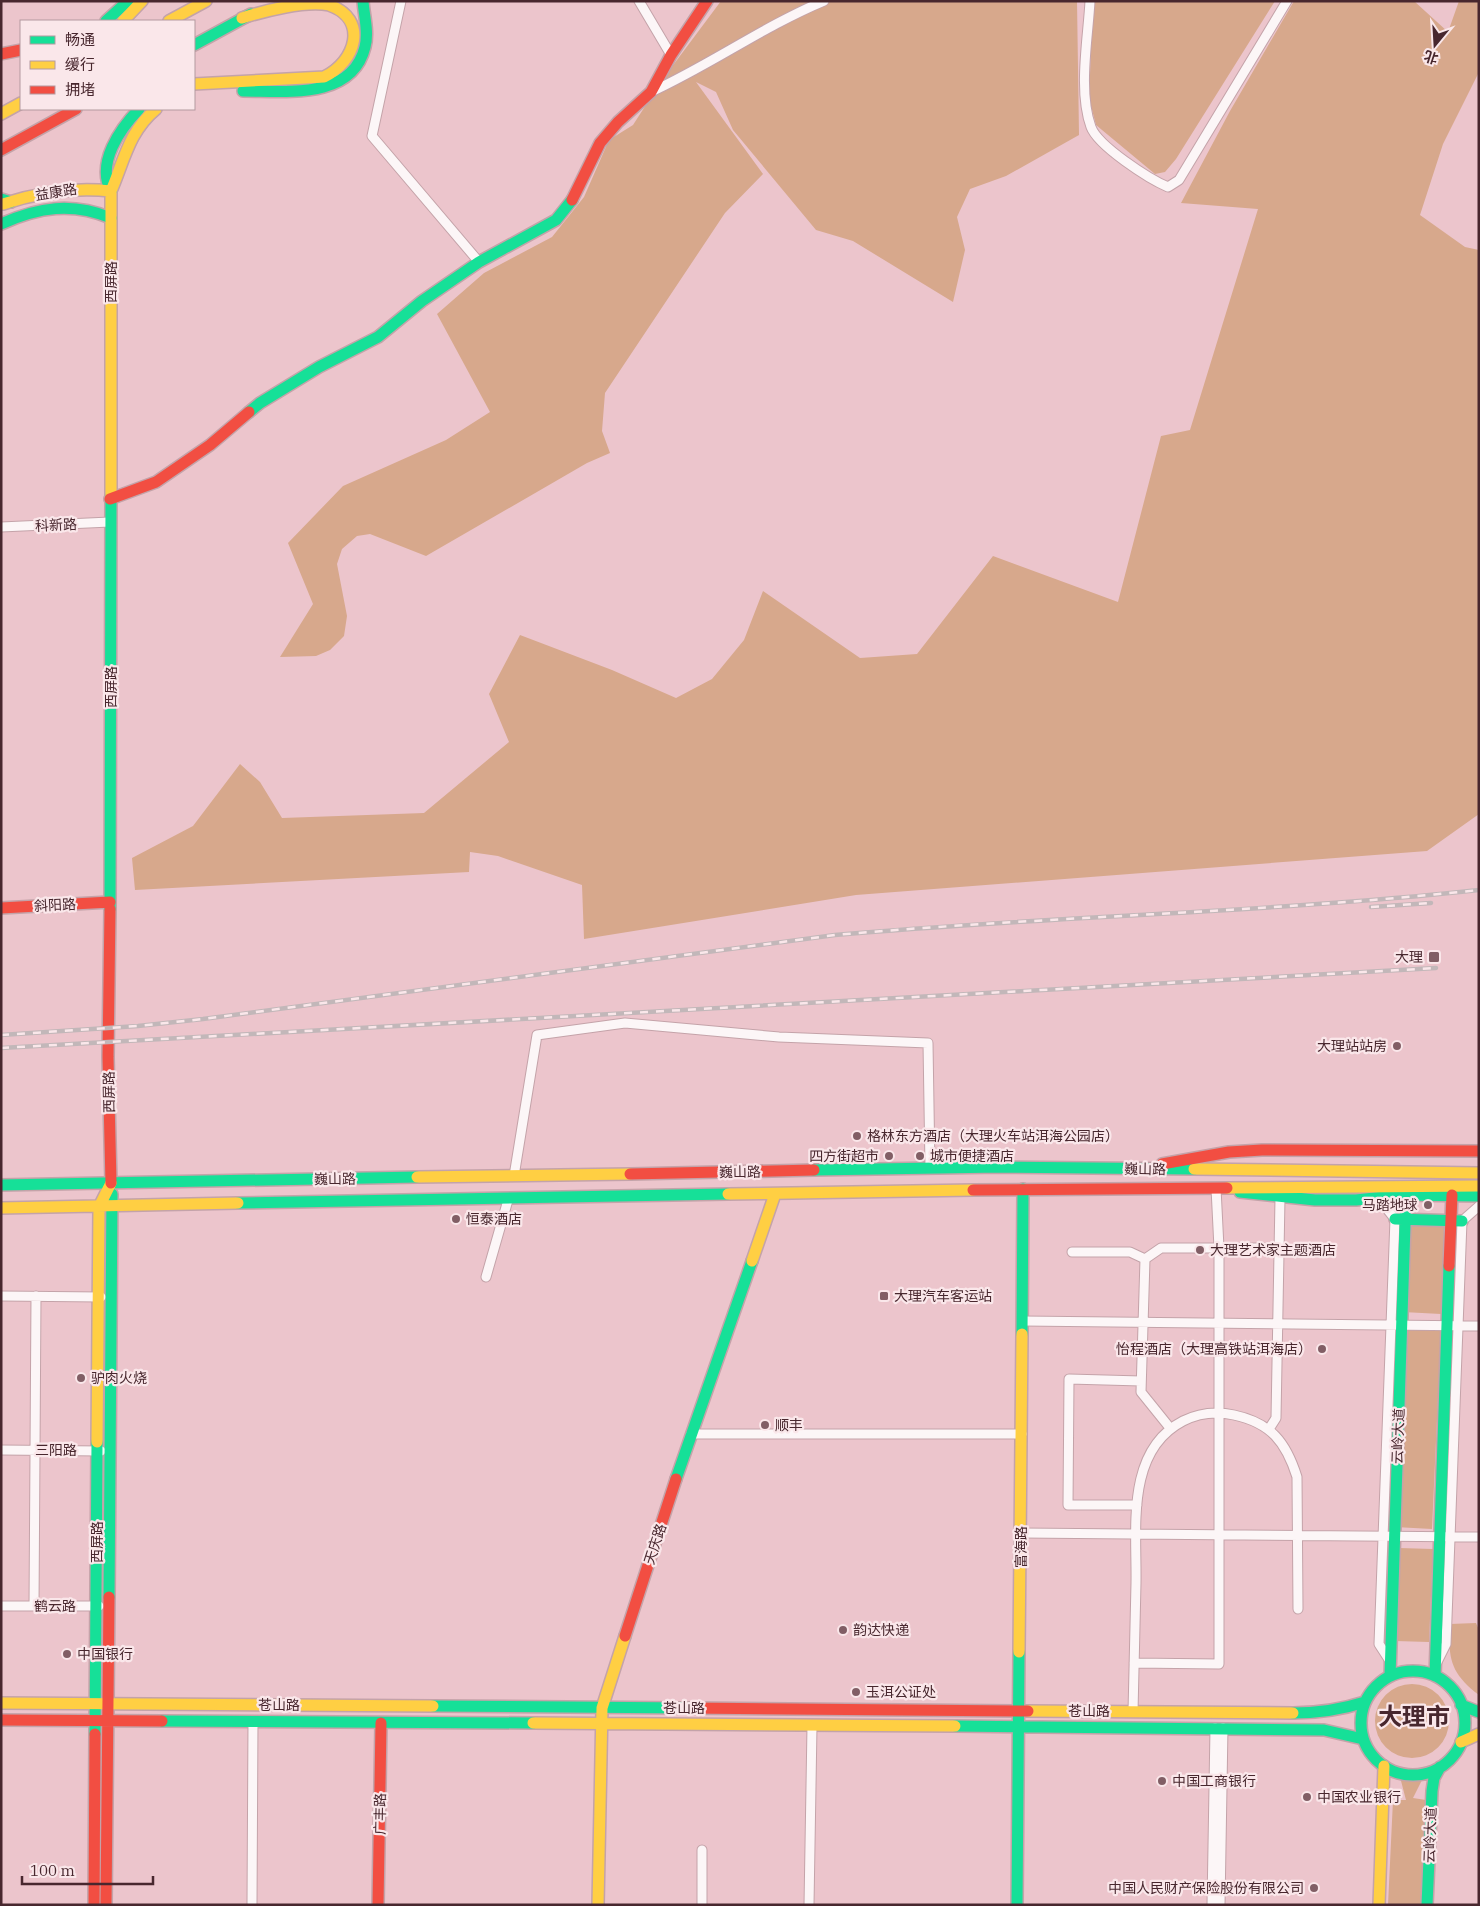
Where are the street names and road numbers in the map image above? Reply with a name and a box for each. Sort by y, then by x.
street label: 益康路 [34,180,78,204]
street label: 西屏路 [102,261,120,303]
street label: 科新路 [35,515,77,535]
street label: 西屏路 [102,666,120,708]
street label: 斜阳路 [34,895,76,915]
street label: 西屏路 [100,1071,118,1113]
street label: 巍山路 [1124,1160,1166,1178]
street label: 巍山路 [719,1163,761,1181]
street label: 巍山路 [314,1170,356,1188]
street label: 云岭大道 [1388,1408,1408,1464]
street label: 三阳路 [35,1441,77,1459]
street label: 西屏路 [88,1521,106,1563]
street label: 天庆路 [640,1521,670,1567]
street label: 富海路 [1012,1526,1030,1568]
street label: 鹤云路 [34,1597,76,1615]
street label: 苍山路 [258,1696,300,1714]
street label: 苍山路 [663,1699,705,1717]
street label: 苍山路 [1068,1702,1110,1720]
street label: 广丰路 [371,1793,389,1835]
street label: 云岭大道 [1420,1807,1440,1863]

